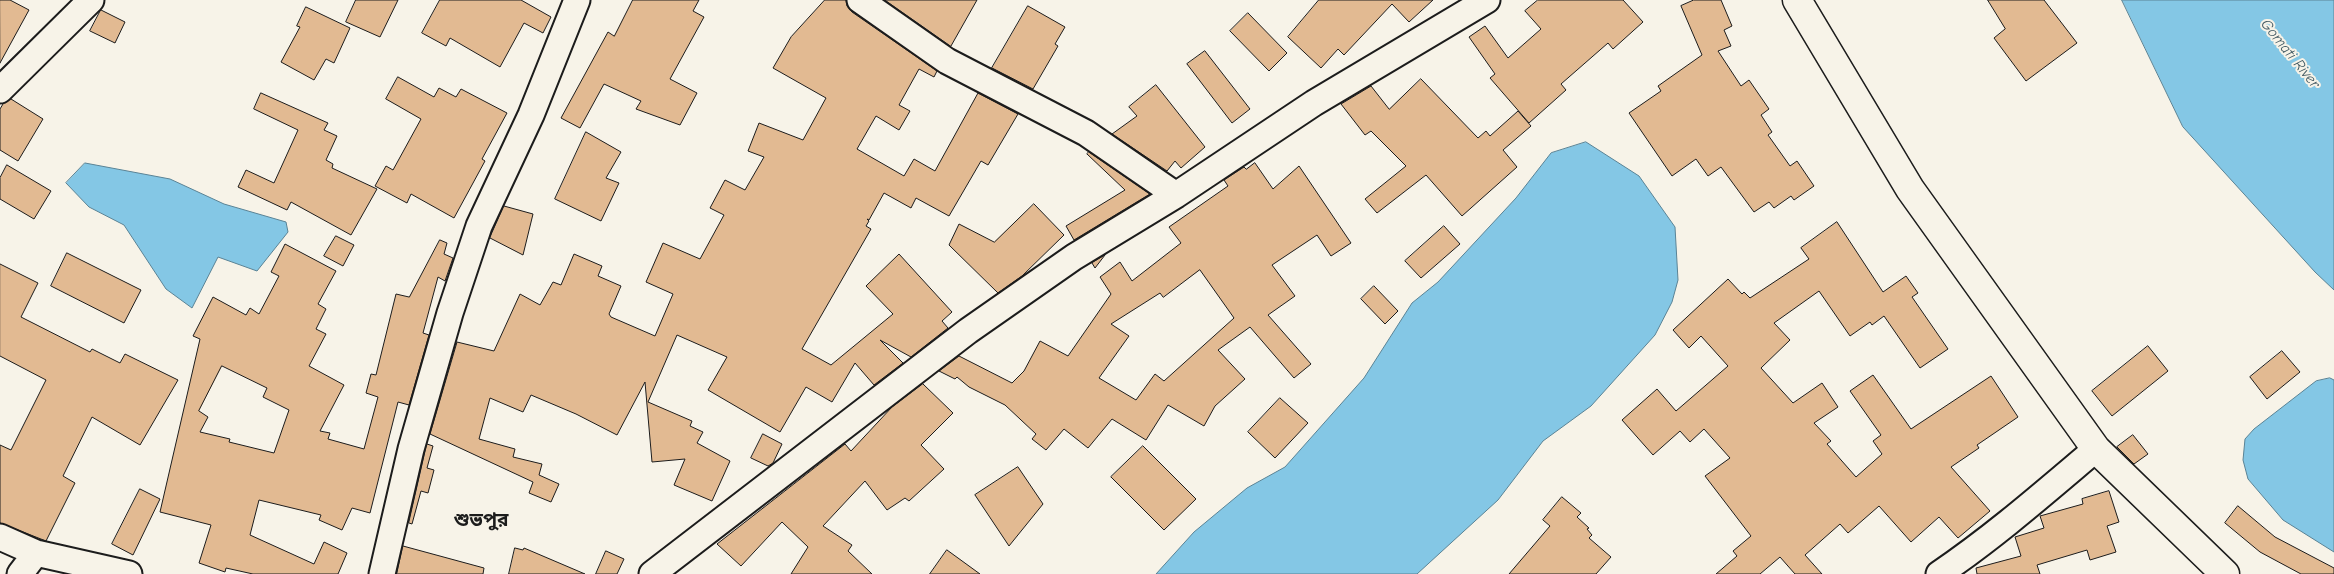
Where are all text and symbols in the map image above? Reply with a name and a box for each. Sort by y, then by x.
water label: Gomati River [2257,16,2323,92]
district label: শুভপুর [454,510,508,532]

